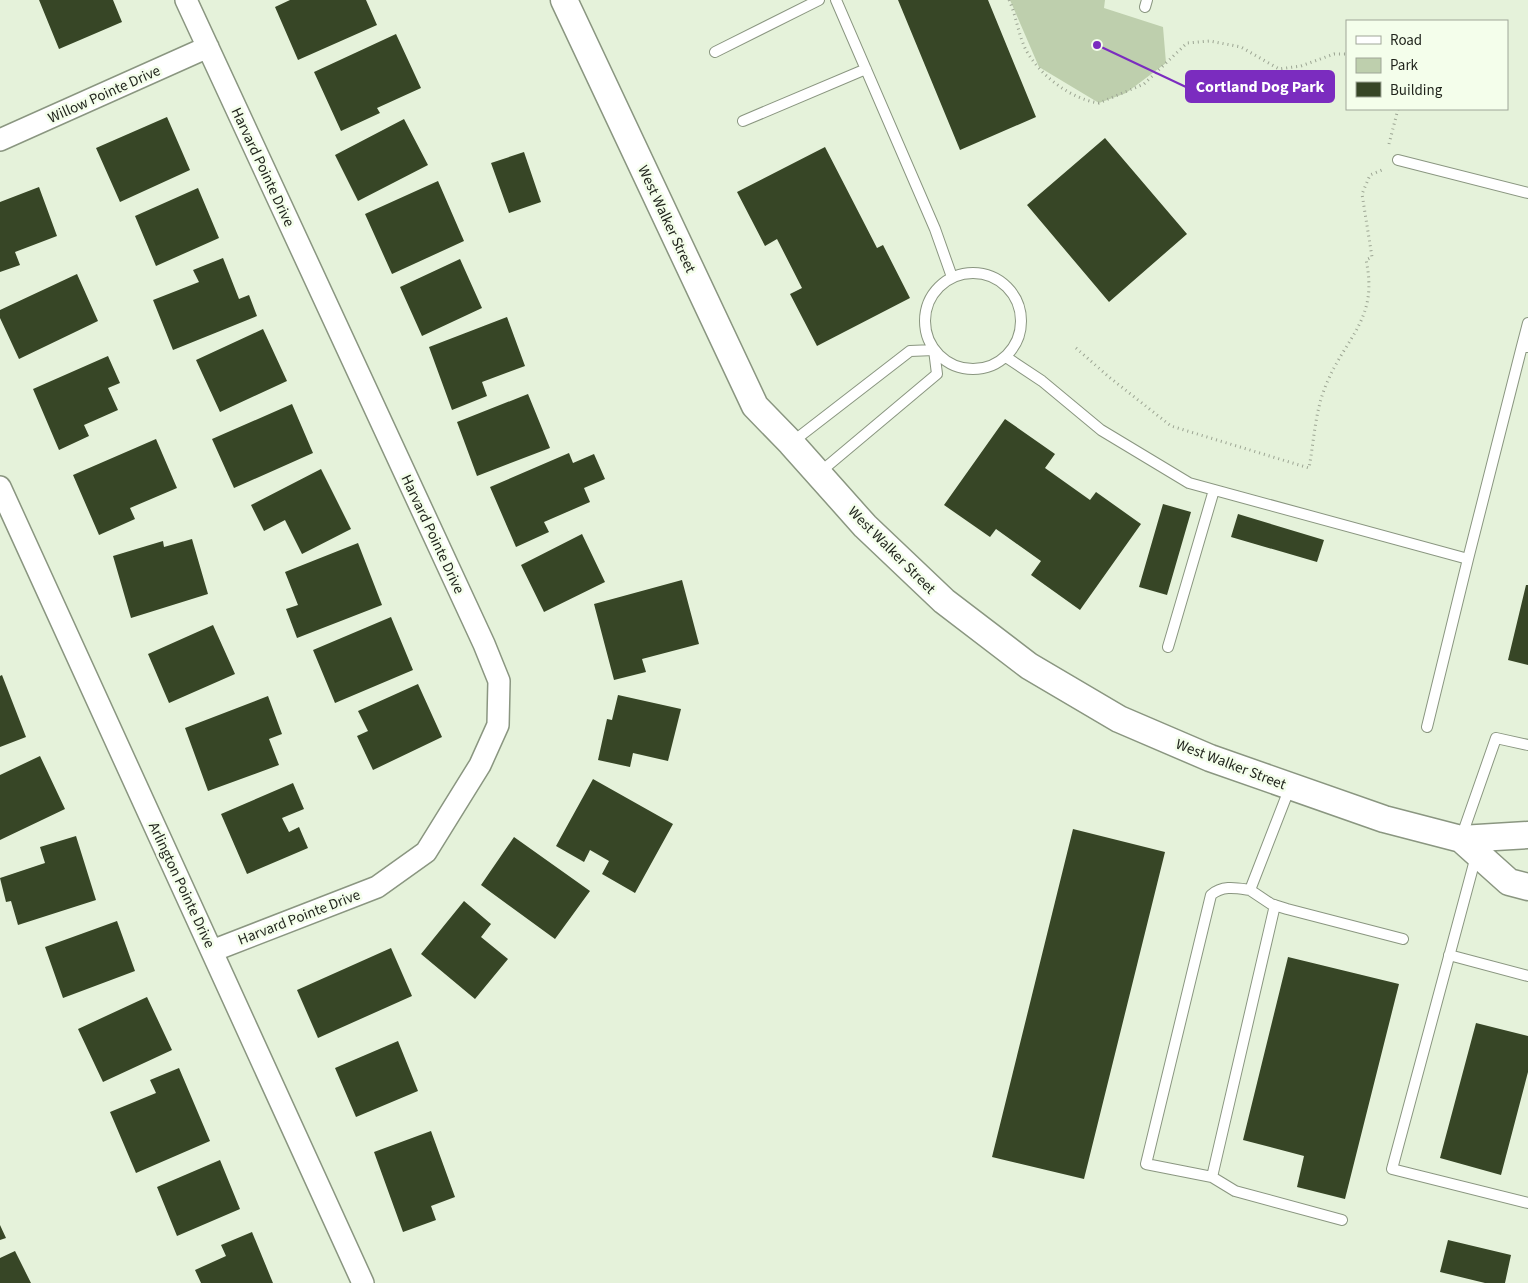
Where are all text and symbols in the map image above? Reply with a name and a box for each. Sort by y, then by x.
legend [1346,20,1508,110]
text: Road [1390,30,1422,51]
text: Park [1390,55,1419,76]
street label: Willow Pointe Drive [45,60,164,129]
callout: Cortland Dog Park [1186,71,1334,102]
text: Cortland Dog Park [1196,76,1325,98]
text: Building [1390,80,1443,101]
street label: Harvard Pointe Drive [226,104,299,230]
street label: West Walker Street [632,162,701,276]
street label: Harvard Pointe Drive [396,471,469,597]
street label: West Walker Street [843,502,940,599]
street label: West Walker Street [1173,734,1289,795]
street label: Arlington Pointe Drive [143,819,220,952]
street label: Harvard Pointe Drive [235,884,363,950]

